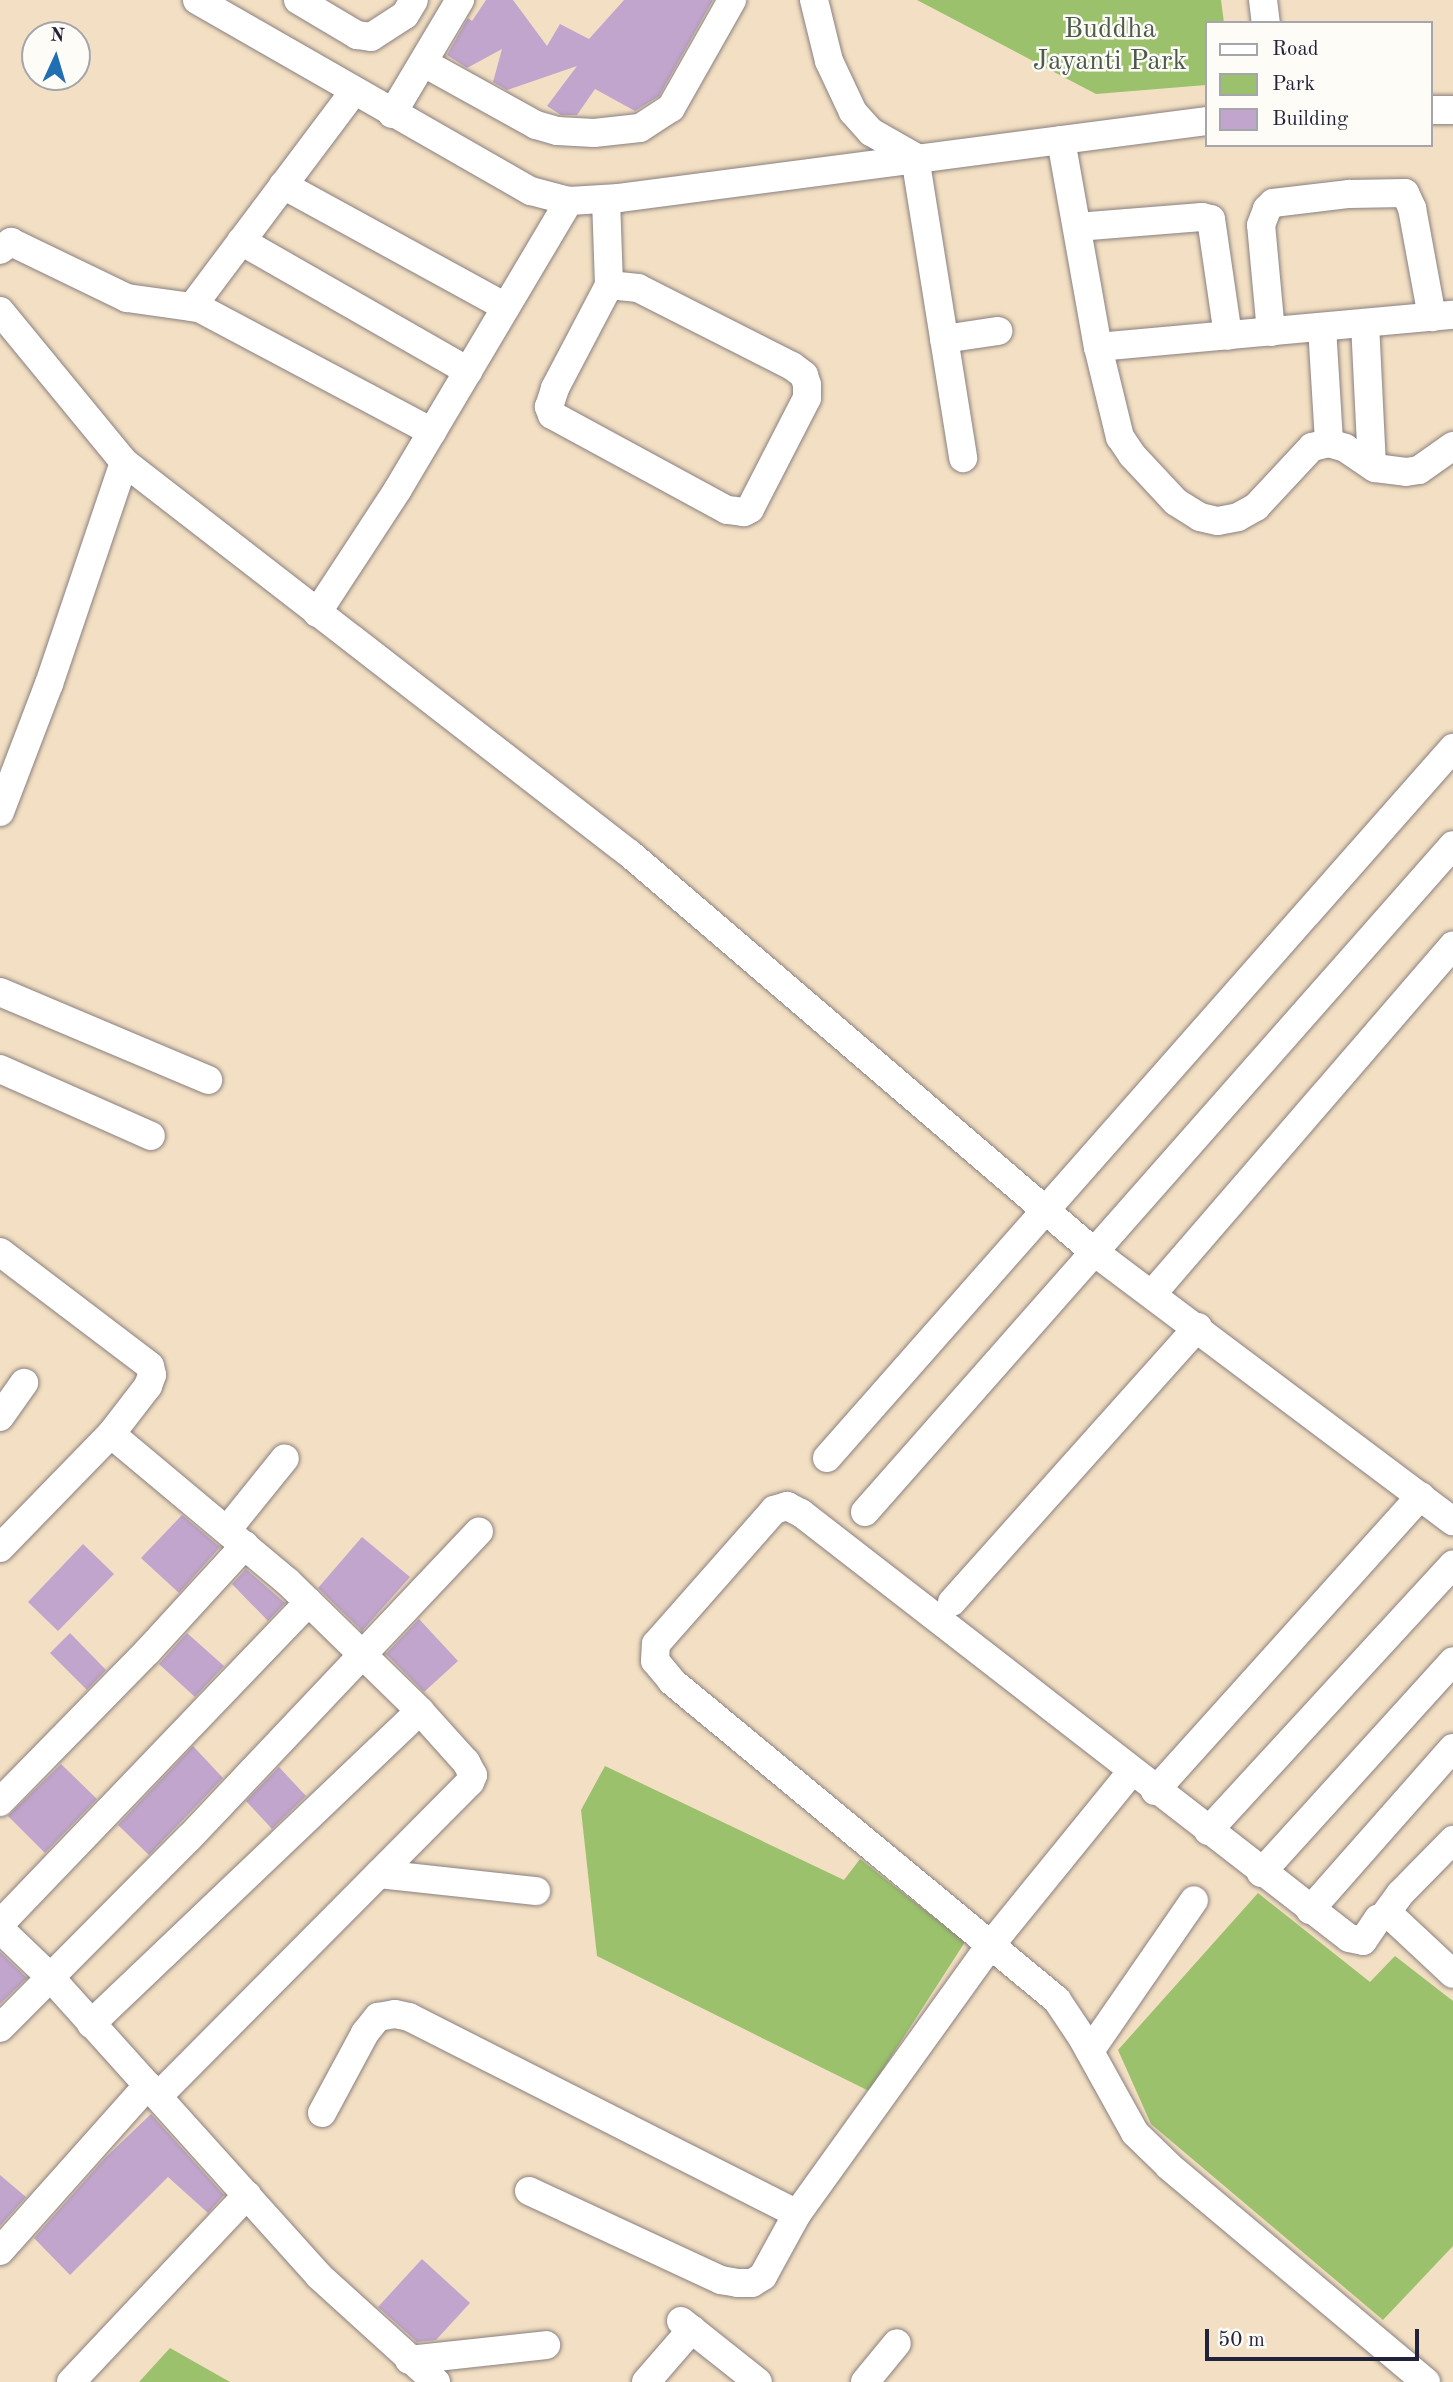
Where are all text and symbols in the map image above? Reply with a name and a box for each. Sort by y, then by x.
park label: Buddha Jayanti Park [1033,13,1187,79]
north arrow [21,21,91,91]
legend [1204,21,1432,147]
text: N [49,27,65,47]
text: Road [1272,39,1319,60]
text: Park [1272,74,1315,95]
text: Building [1272,109,1348,130]
scale bar [1208,2316,1422,2360]
text: 50 m [1218,2330,1265,2351]

